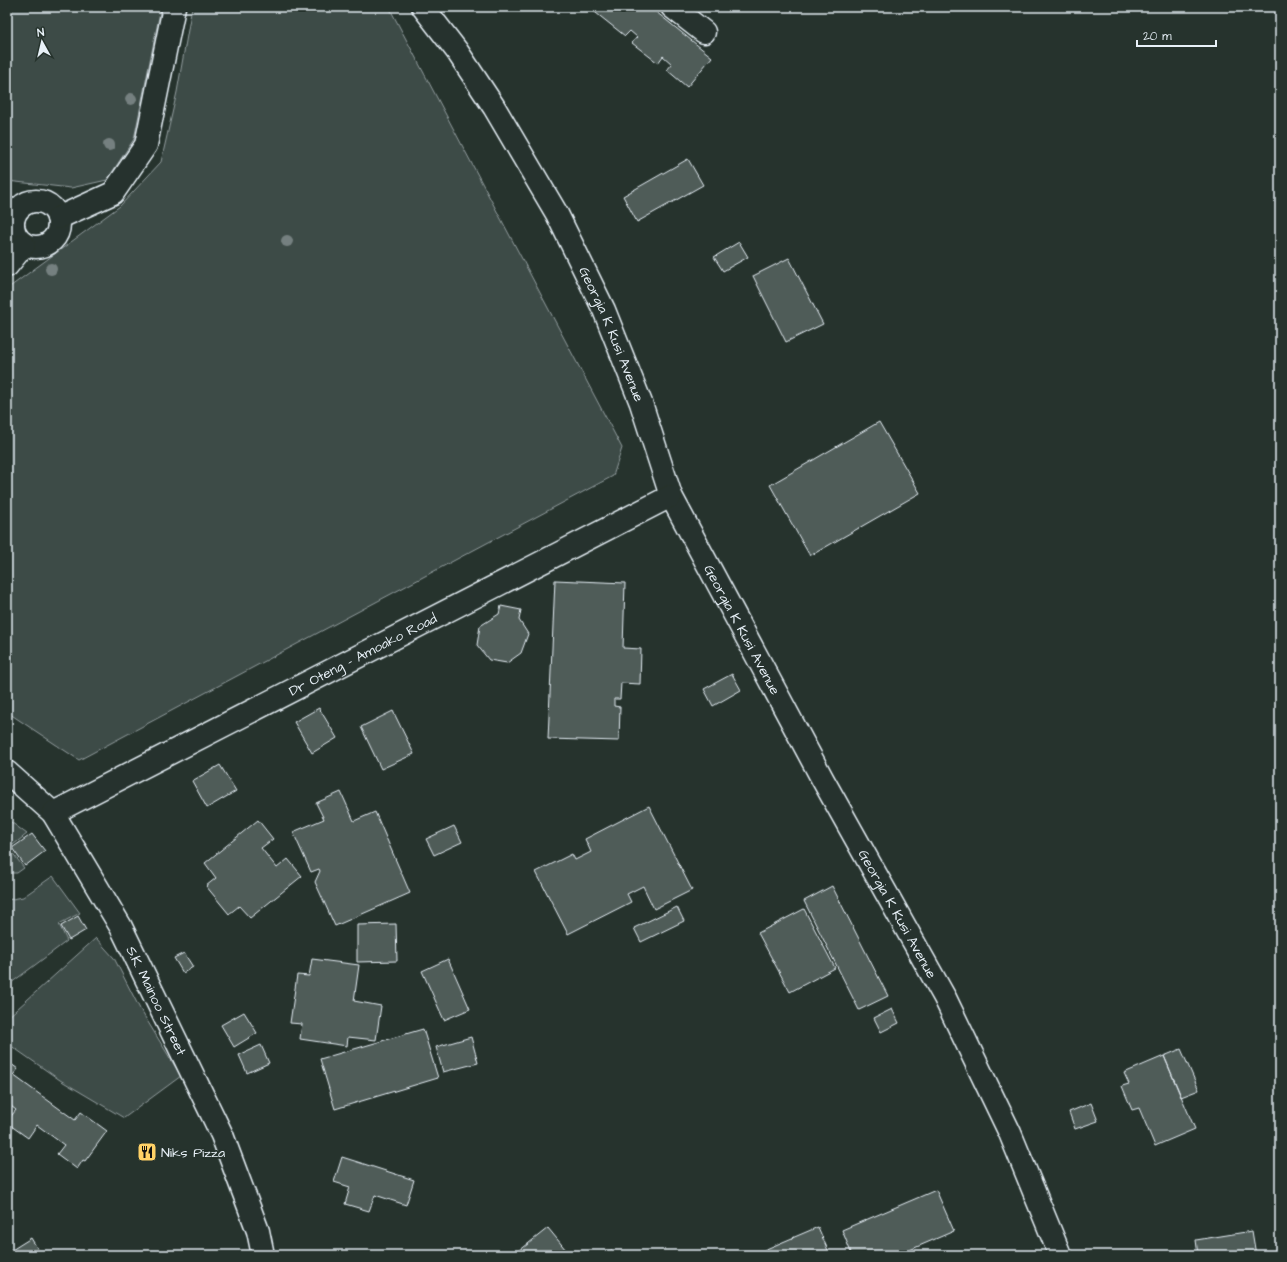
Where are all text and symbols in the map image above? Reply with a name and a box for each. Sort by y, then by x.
north arrow [22,22,62,62]
scale bar [1137,22,1216,48]
text: N [36,25,45,41]
text: 20 m [1143,28,1172,45]
street label: Georgia K Kusi Avenue [573,264,649,405]
street label: Georgia K Kusi Avenue [699,561,785,699]
street label: Dr Oteng - Amoako Road [286,609,441,701]
street label: Georgia K Kusi Avenue [853,846,941,983]
street label: S.K. Mainoo Street [121,943,191,1059]
restaurant icon: Niks Pizza [136,1141,158,1163]
place label: Niks Pizza [161,1143,225,1163]

